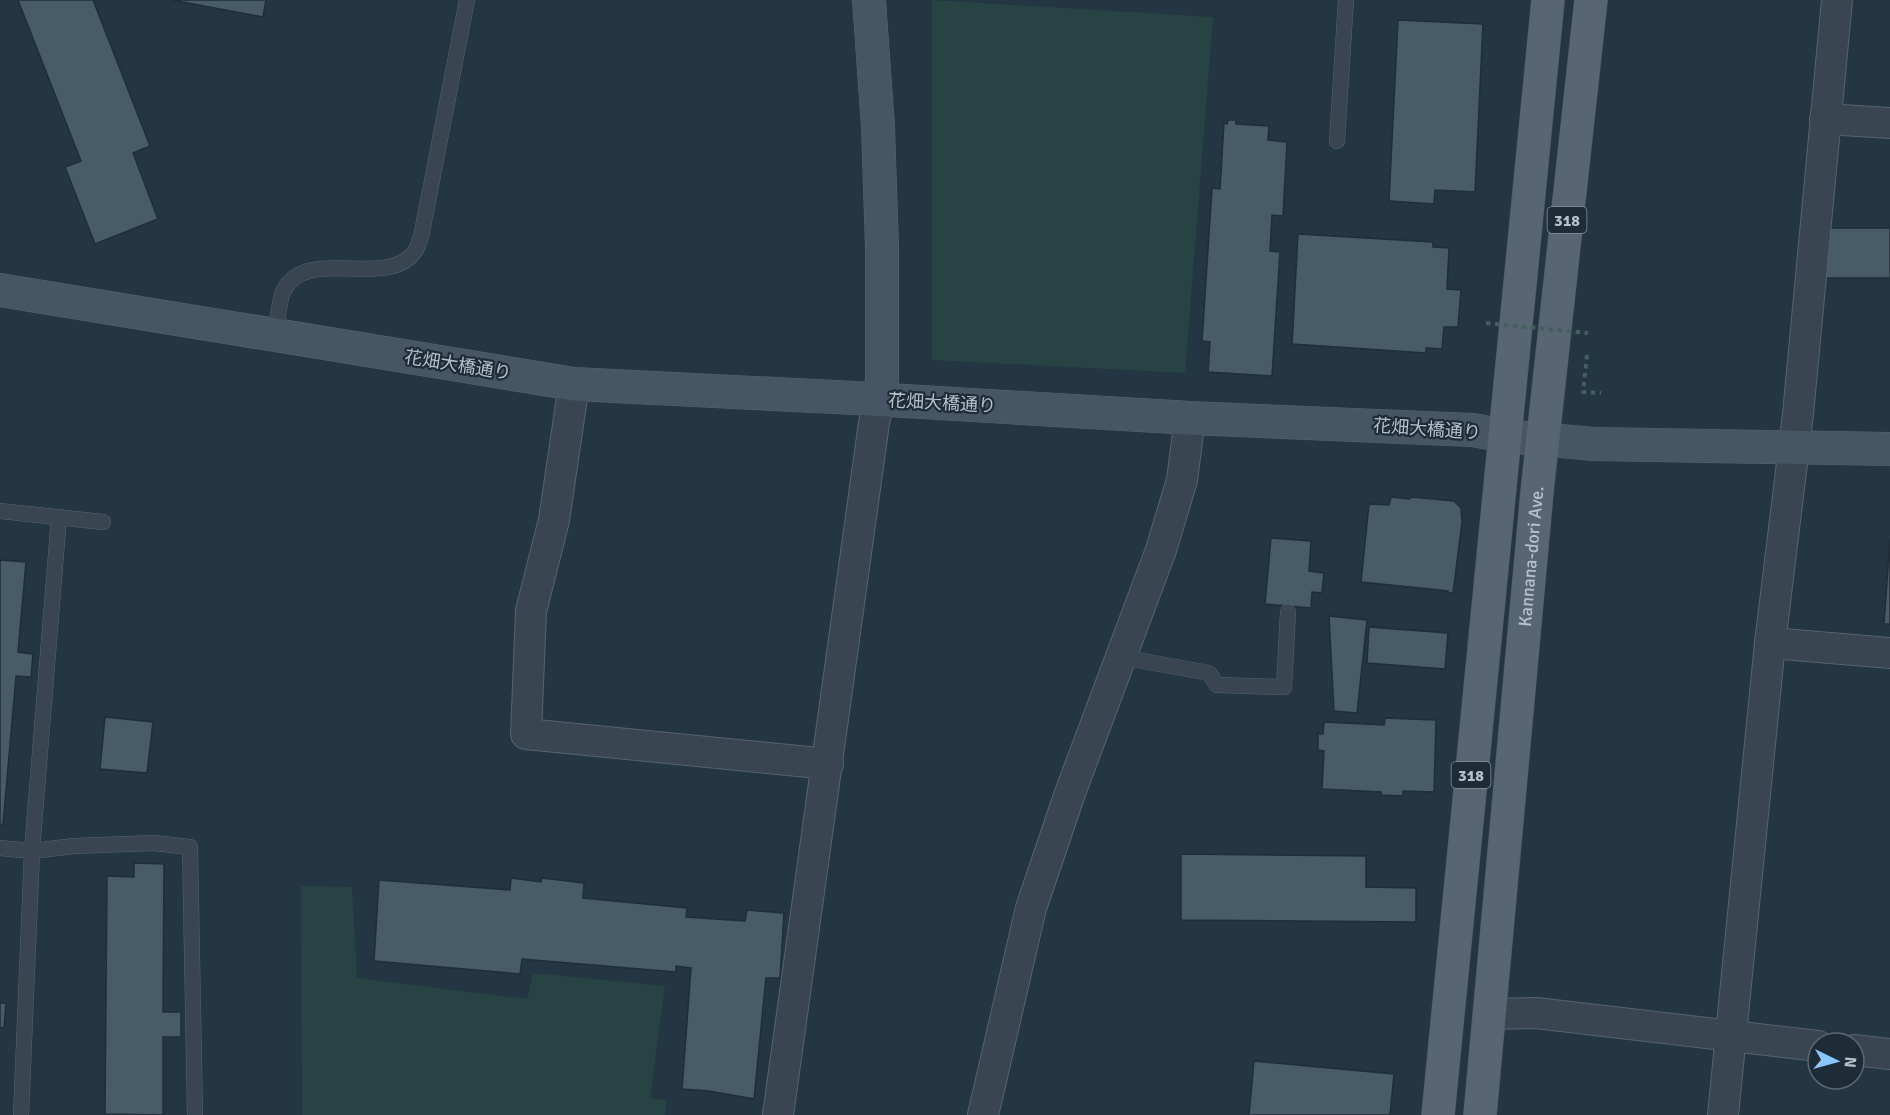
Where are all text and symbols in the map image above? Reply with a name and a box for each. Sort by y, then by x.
road number: 318 [1548,207,1586,233]
street label: 花畑大橋通り [403,346,513,384]
street label: 花畑大橋通り [887,389,997,417]
street label: 花畑大橋通り [1372,414,1482,444]
street label: Kannana-dori Ave. [1514,485,1549,628]
road number: 318 [1452,762,1490,788]
north arrow [1806,1031,1866,1091]
text: N [1839,1056,1860,1069]

